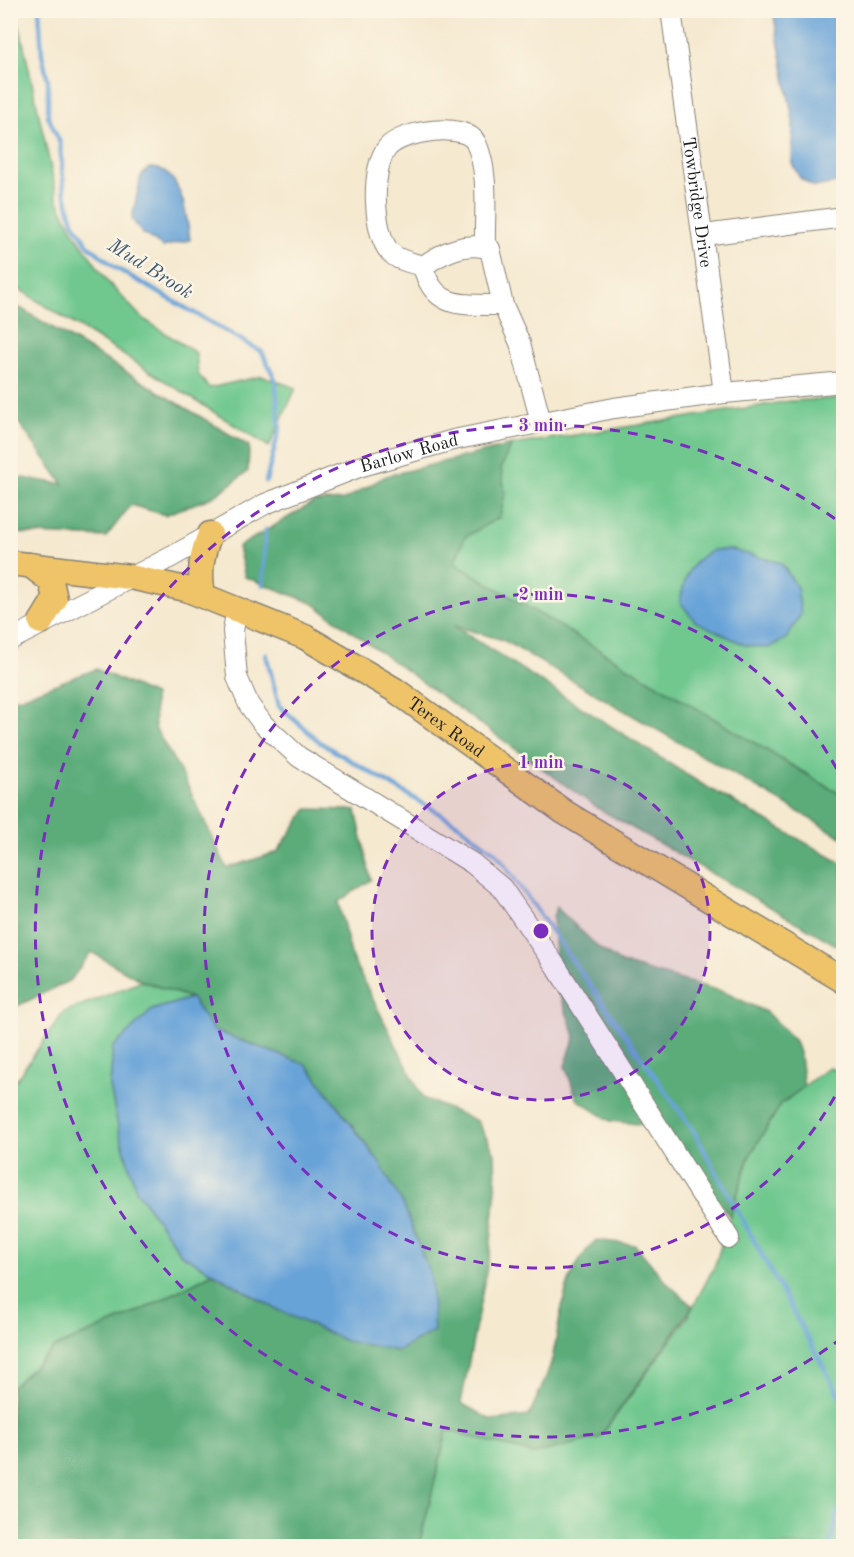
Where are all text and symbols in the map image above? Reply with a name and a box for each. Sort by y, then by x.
street label: Towbridge Drive [679,136,715,269]
water label: Mud Brook [103,235,196,304]
text: 3 min [518,417,564,435]
street label: Barlow Road [358,431,460,476]
text: 2 min [518,586,564,604]
street label: Terex Road [404,694,487,761]
text: 1 min [518,754,564,772]
centre of rings [531,921,551,941]

